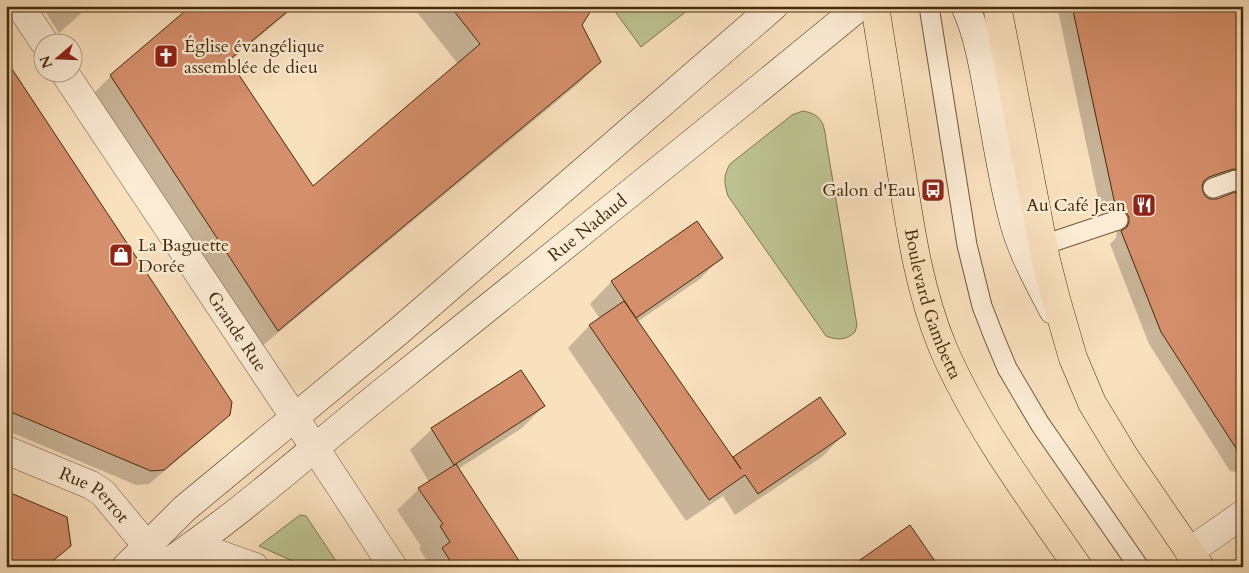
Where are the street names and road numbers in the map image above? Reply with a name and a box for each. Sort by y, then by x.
street label: Rue Nadaud [542,188,633,267]
street label: Boulevard Gambetta [898,226,968,384]
street label: Grande Rue [201,286,273,377]
street label: Rue Perrot [55,461,135,528]

